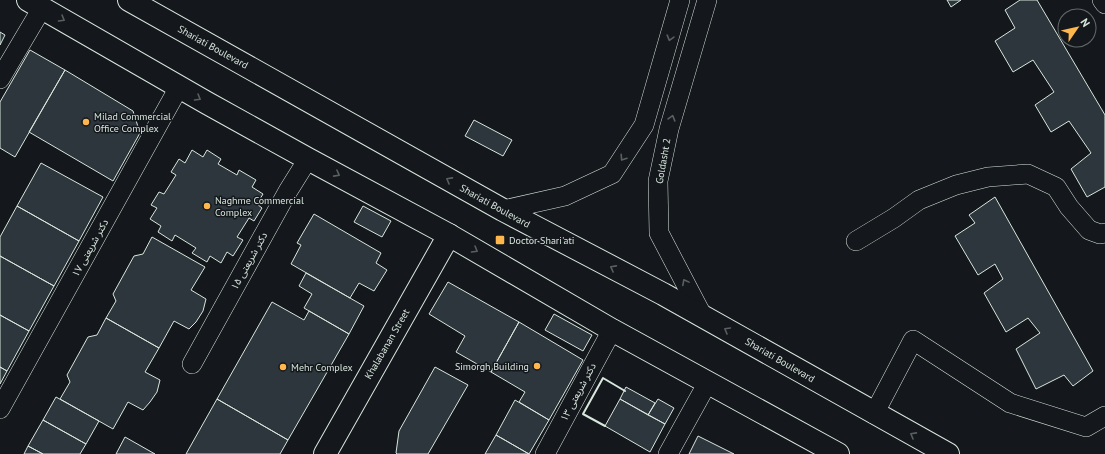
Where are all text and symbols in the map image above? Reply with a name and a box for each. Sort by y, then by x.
north arrow [1057,8,1097,48]
one-way arrow [58,14,65,21]
text: N [1077,15,1093,29]
street label: Shariati Boulevard [176,22,250,72]
one-way arrow [666,34,674,41]
one-way arrow [194,93,202,101]
place label: Milad Commercial Office Complex [94,110,171,135]
one-way arrow [667,115,676,122]
marker: Milad Commercial Office Complex [81,117,91,127]
street label: Goldasht 2 [653,137,673,185]
one-way arrow [620,154,628,161]
one-way arrow [333,170,340,177]
one-way arrow [446,177,453,185]
street label: Shariati Boulevard [458,181,532,231]
place label: Naghme Commercial Complex [215,194,304,219]
marker: Naghme Commercial Complex [202,201,212,211]
street label: ۱۷ دکتر شریعتی [69,217,111,279]
street label: ۱۵ دکتر شریعتی [228,230,270,292]
marker: Doctor Shari'ati [494,234,506,246]
place label: Doctor Shari'ati [509,234,575,247]
one-way arrow [471,246,478,253]
one-way arrow [610,265,617,273]
one-way arrow [682,279,689,286]
street label: Khalabanan Street [362,306,413,381]
one-way arrow [724,328,731,335]
street label: Shariati Boulevard [743,335,817,385]
place label: Simorgh Building [455,360,529,373]
street label: ۱۳ دکتر شریعتی [557,360,599,423]
place label: Mehr Complex [291,361,353,374]
marker: Simorgh Building [532,361,542,371]
marker: Mehr Complex [278,362,288,372]
one-way arrow [910,433,918,440]

